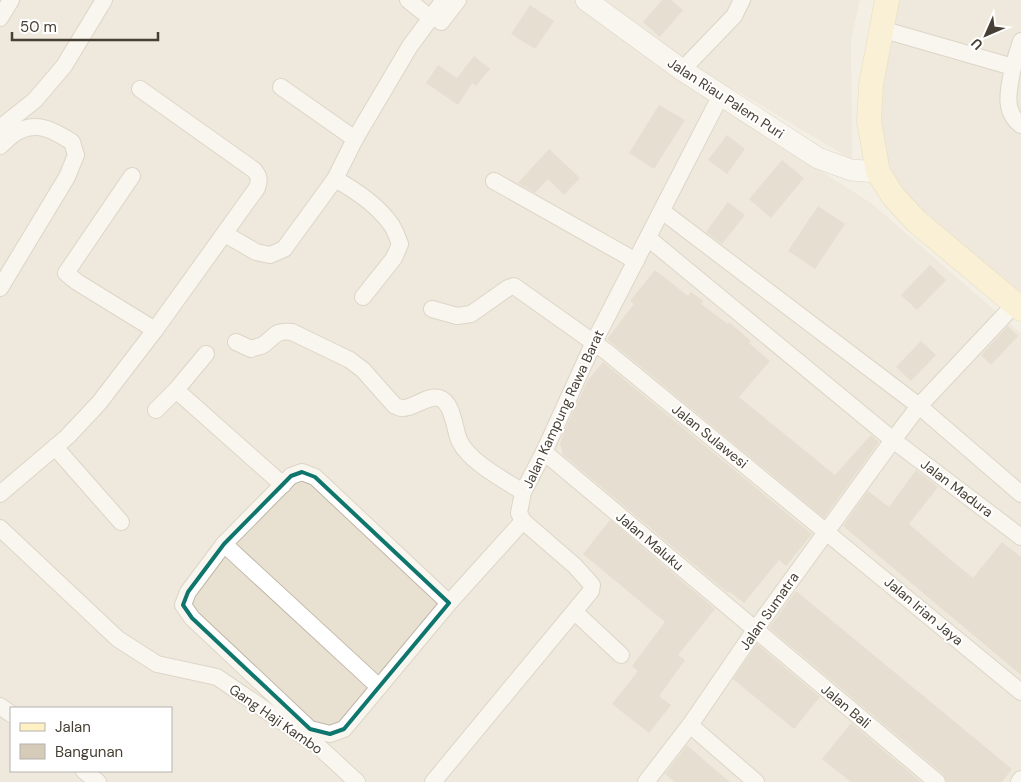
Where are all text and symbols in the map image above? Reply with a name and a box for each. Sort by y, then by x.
scale bar [12,10,159,42]
north arrow [961,10,1011,60]
text: 50 m [20,17,57,37]
text: U [967,34,987,54]
street label: Jalan Riau Palem Puri [664,54,788,142]
street label: Jalan Kampung Rawa Barat [518,327,608,491]
street label: Jalan Sulawesi [668,400,752,472]
street label: Jalan Madura [917,455,997,521]
street label: Jalan Maluku [613,508,687,574]
street label: Jalan Sumatra [735,568,803,654]
street label: Jalan Irian Jaya [881,573,967,649]
street label: Gang Haji Kambo [226,680,326,758]
street label: Jalan Bali [817,680,875,732]
legend [10,707,172,772]
text: Jalan [55,717,91,737]
text: Bangunan [55,742,123,762]

